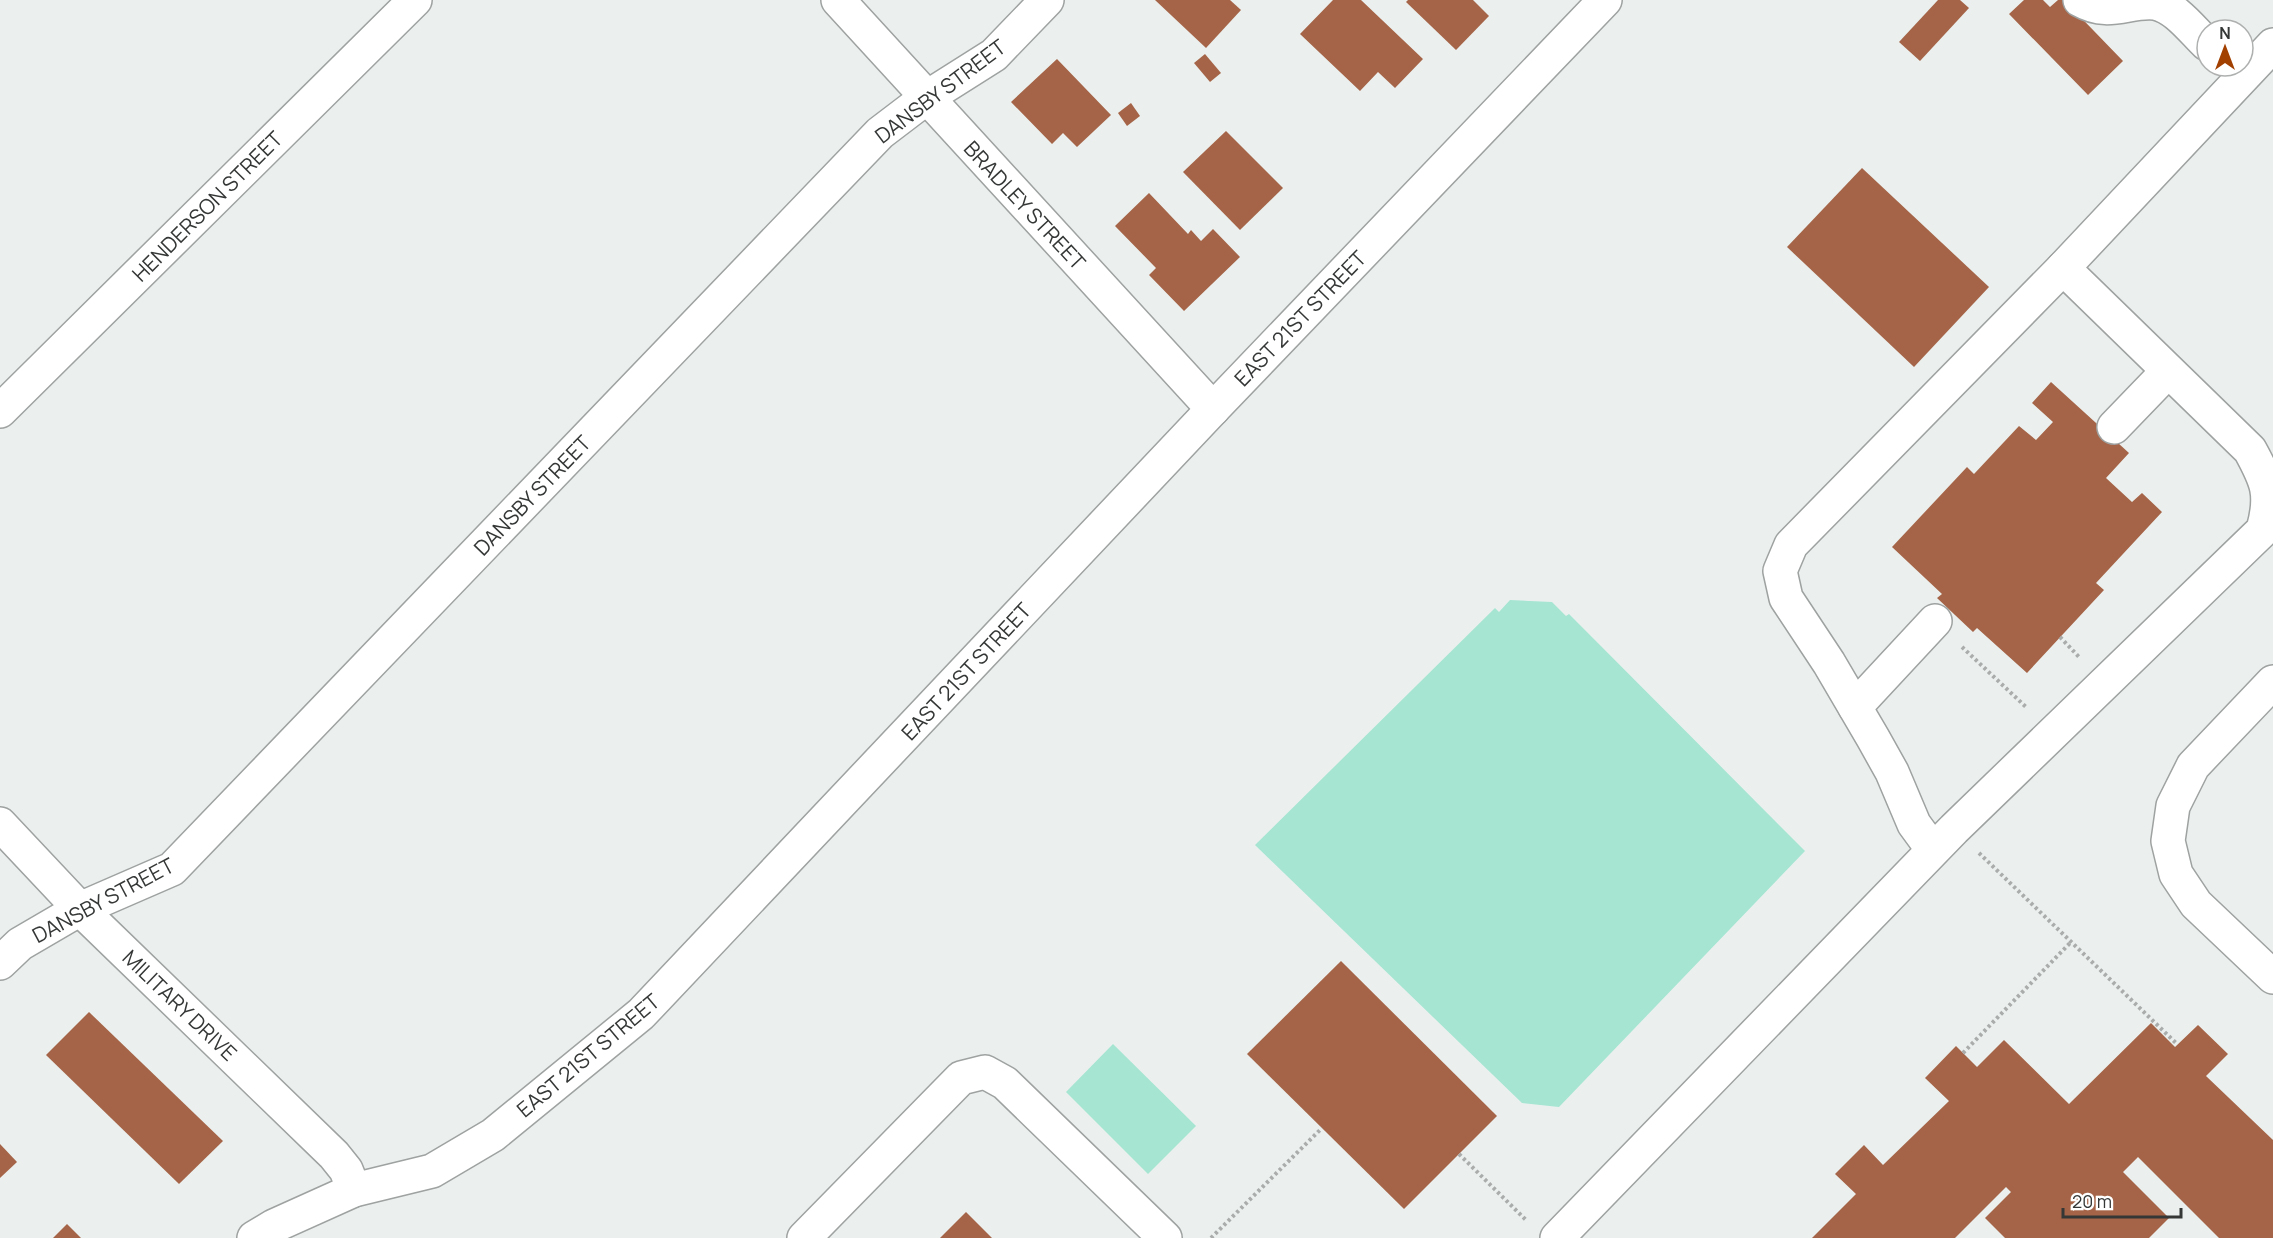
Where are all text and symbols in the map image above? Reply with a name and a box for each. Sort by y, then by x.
north arrow [2195,18,2255,78]
text: N [2219,22,2231,44]
street label: DANSBY STREET [869,32,1011,149]
street label: HENDERSON STREET [126,124,289,287]
street label: BRADLEY STREET [958,135,1092,276]
street label: EAST 21ST STREET [1228,244,1372,392]
street label: DANSBY STREET [467,429,597,561]
street label: EAST 21ST STREET [895,596,1037,746]
street label: DANSBY STREET [27,851,179,949]
street label: MILITARY DRIVE [117,943,243,1067]
street label: EAST 21ST STREET [511,987,666,1123]
scale bar [2063,1181,2182,1219]
text: 20 m [2072,1189,2112,1213]

